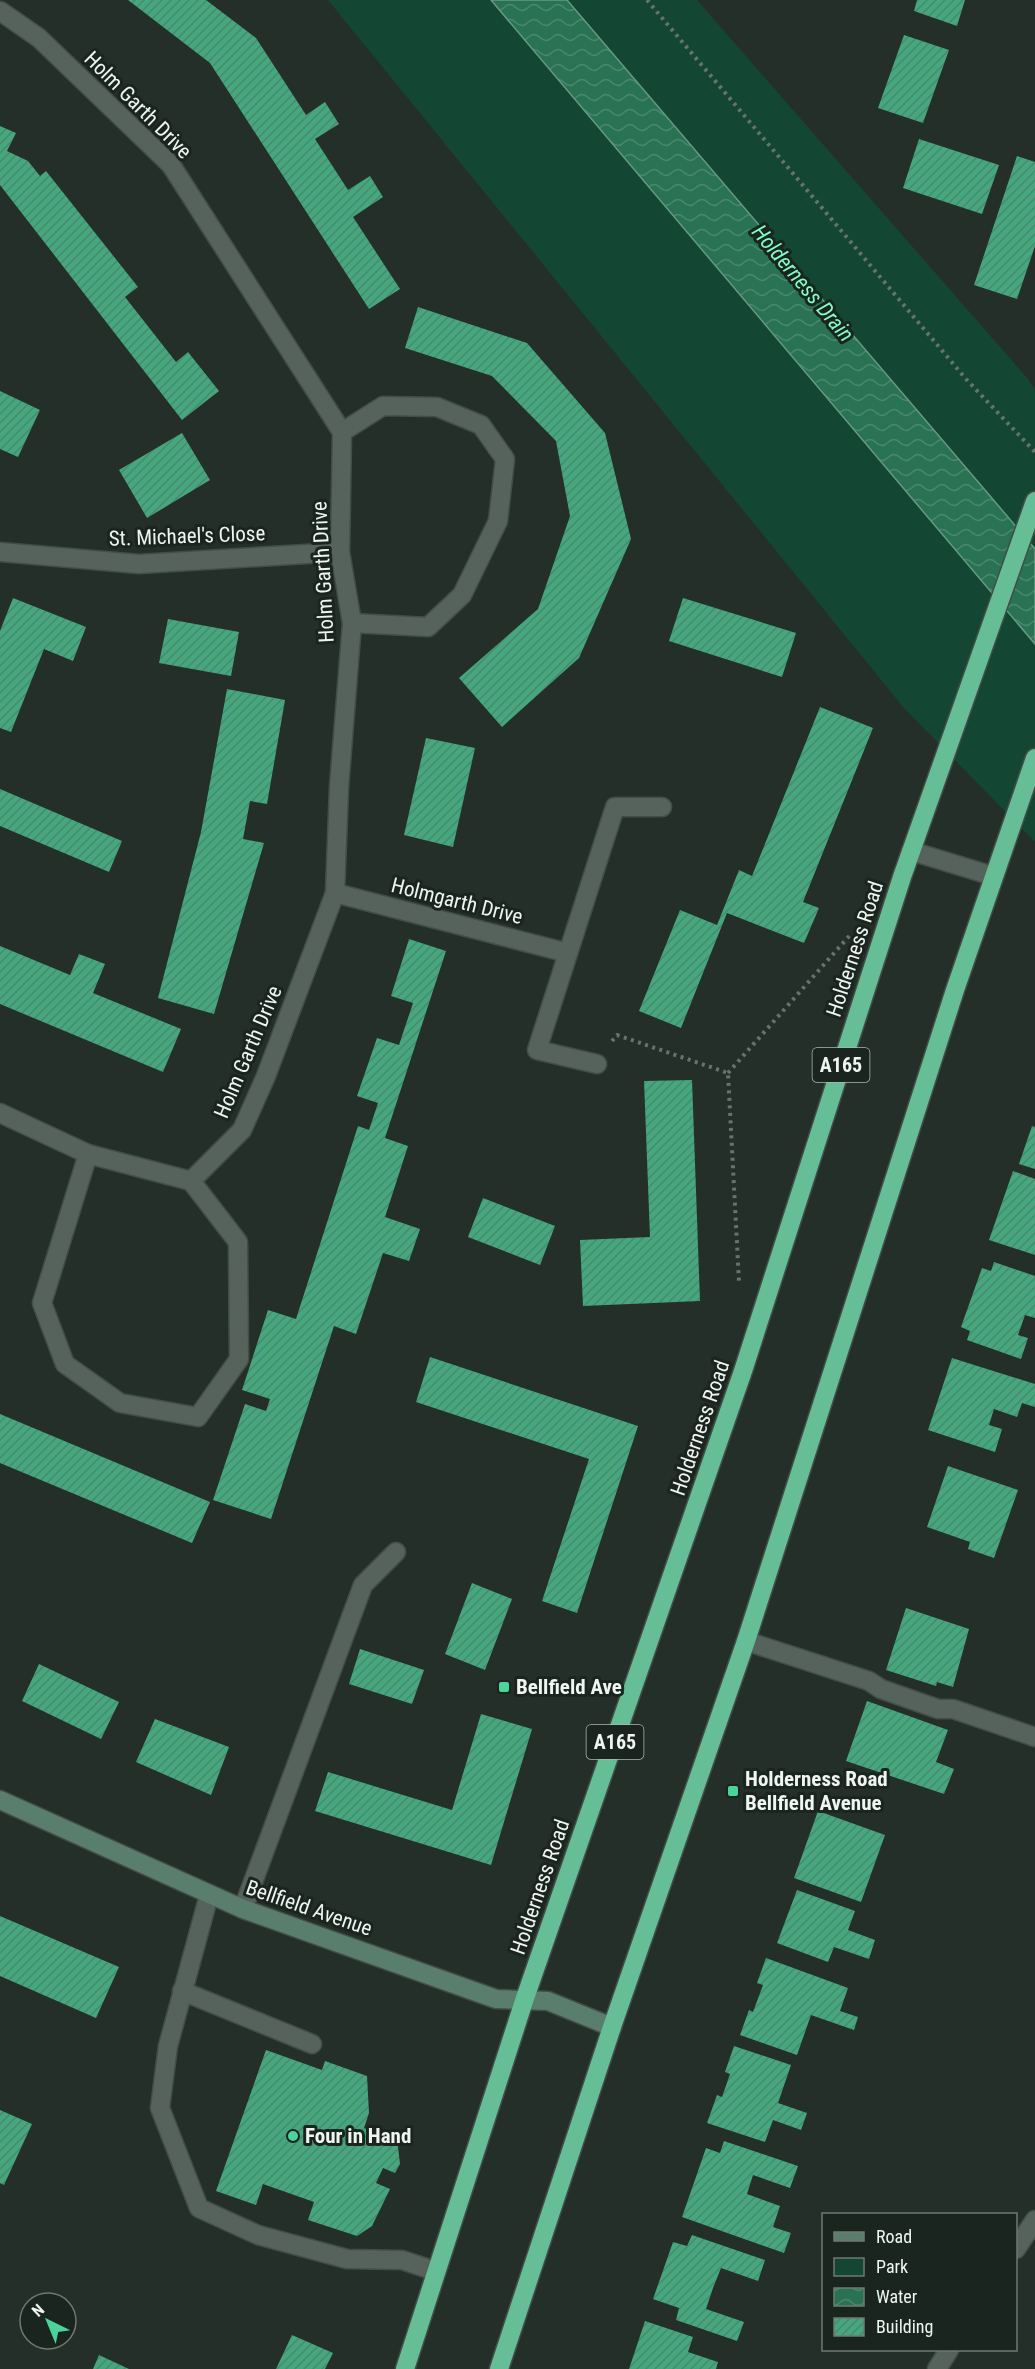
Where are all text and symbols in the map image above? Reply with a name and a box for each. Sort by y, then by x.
street label: Holm Garth Drive [79,46,197,164]
water label: Holderness Drain [747,220,859,346]
street label: Holm Garth Drive [307,501,339,643]
street label: St. Michael's Close [108,521,266,551]
street label: Holmgarth Drive [389,873,525,929]
street label: Holderness Road [822,878,888,1020]
street label: Holm Garth Drive [209,982,287,1122]
road number: A165 [812,1048,870,1082]
street label: Holderness Road [666,1357,734,1499]
place label: Bellfield Ave [516,1675,622,1699]
marker: Bellfield Ave [497,1680,511,1694]
road number: A165 [586,1725,644,1759]
place label: Holderness Road Bellfield Avenue [745,1767,888,1815]
marker: Holderness Road Bellfield Avenue [726,1784,740,1798]
street label: Holderness Road [506,1816,574,1958]
street label: Bellfield Avenue [243,1875,375,1941]
place label: Four in Hand [305,2124,411,2148]
marker: Four in Hand [286,2129,300,2143]
legend [822,2213,1017,2351]
text: Road [876,2226,912,2247]
text: Park [876,2256,908,2277]
text: Water [876,2286,918,2307]
north arrow [18,2291,78,2351]
text: N [28,2300,48,2321]
text: Building [876,2316,933,2337]

